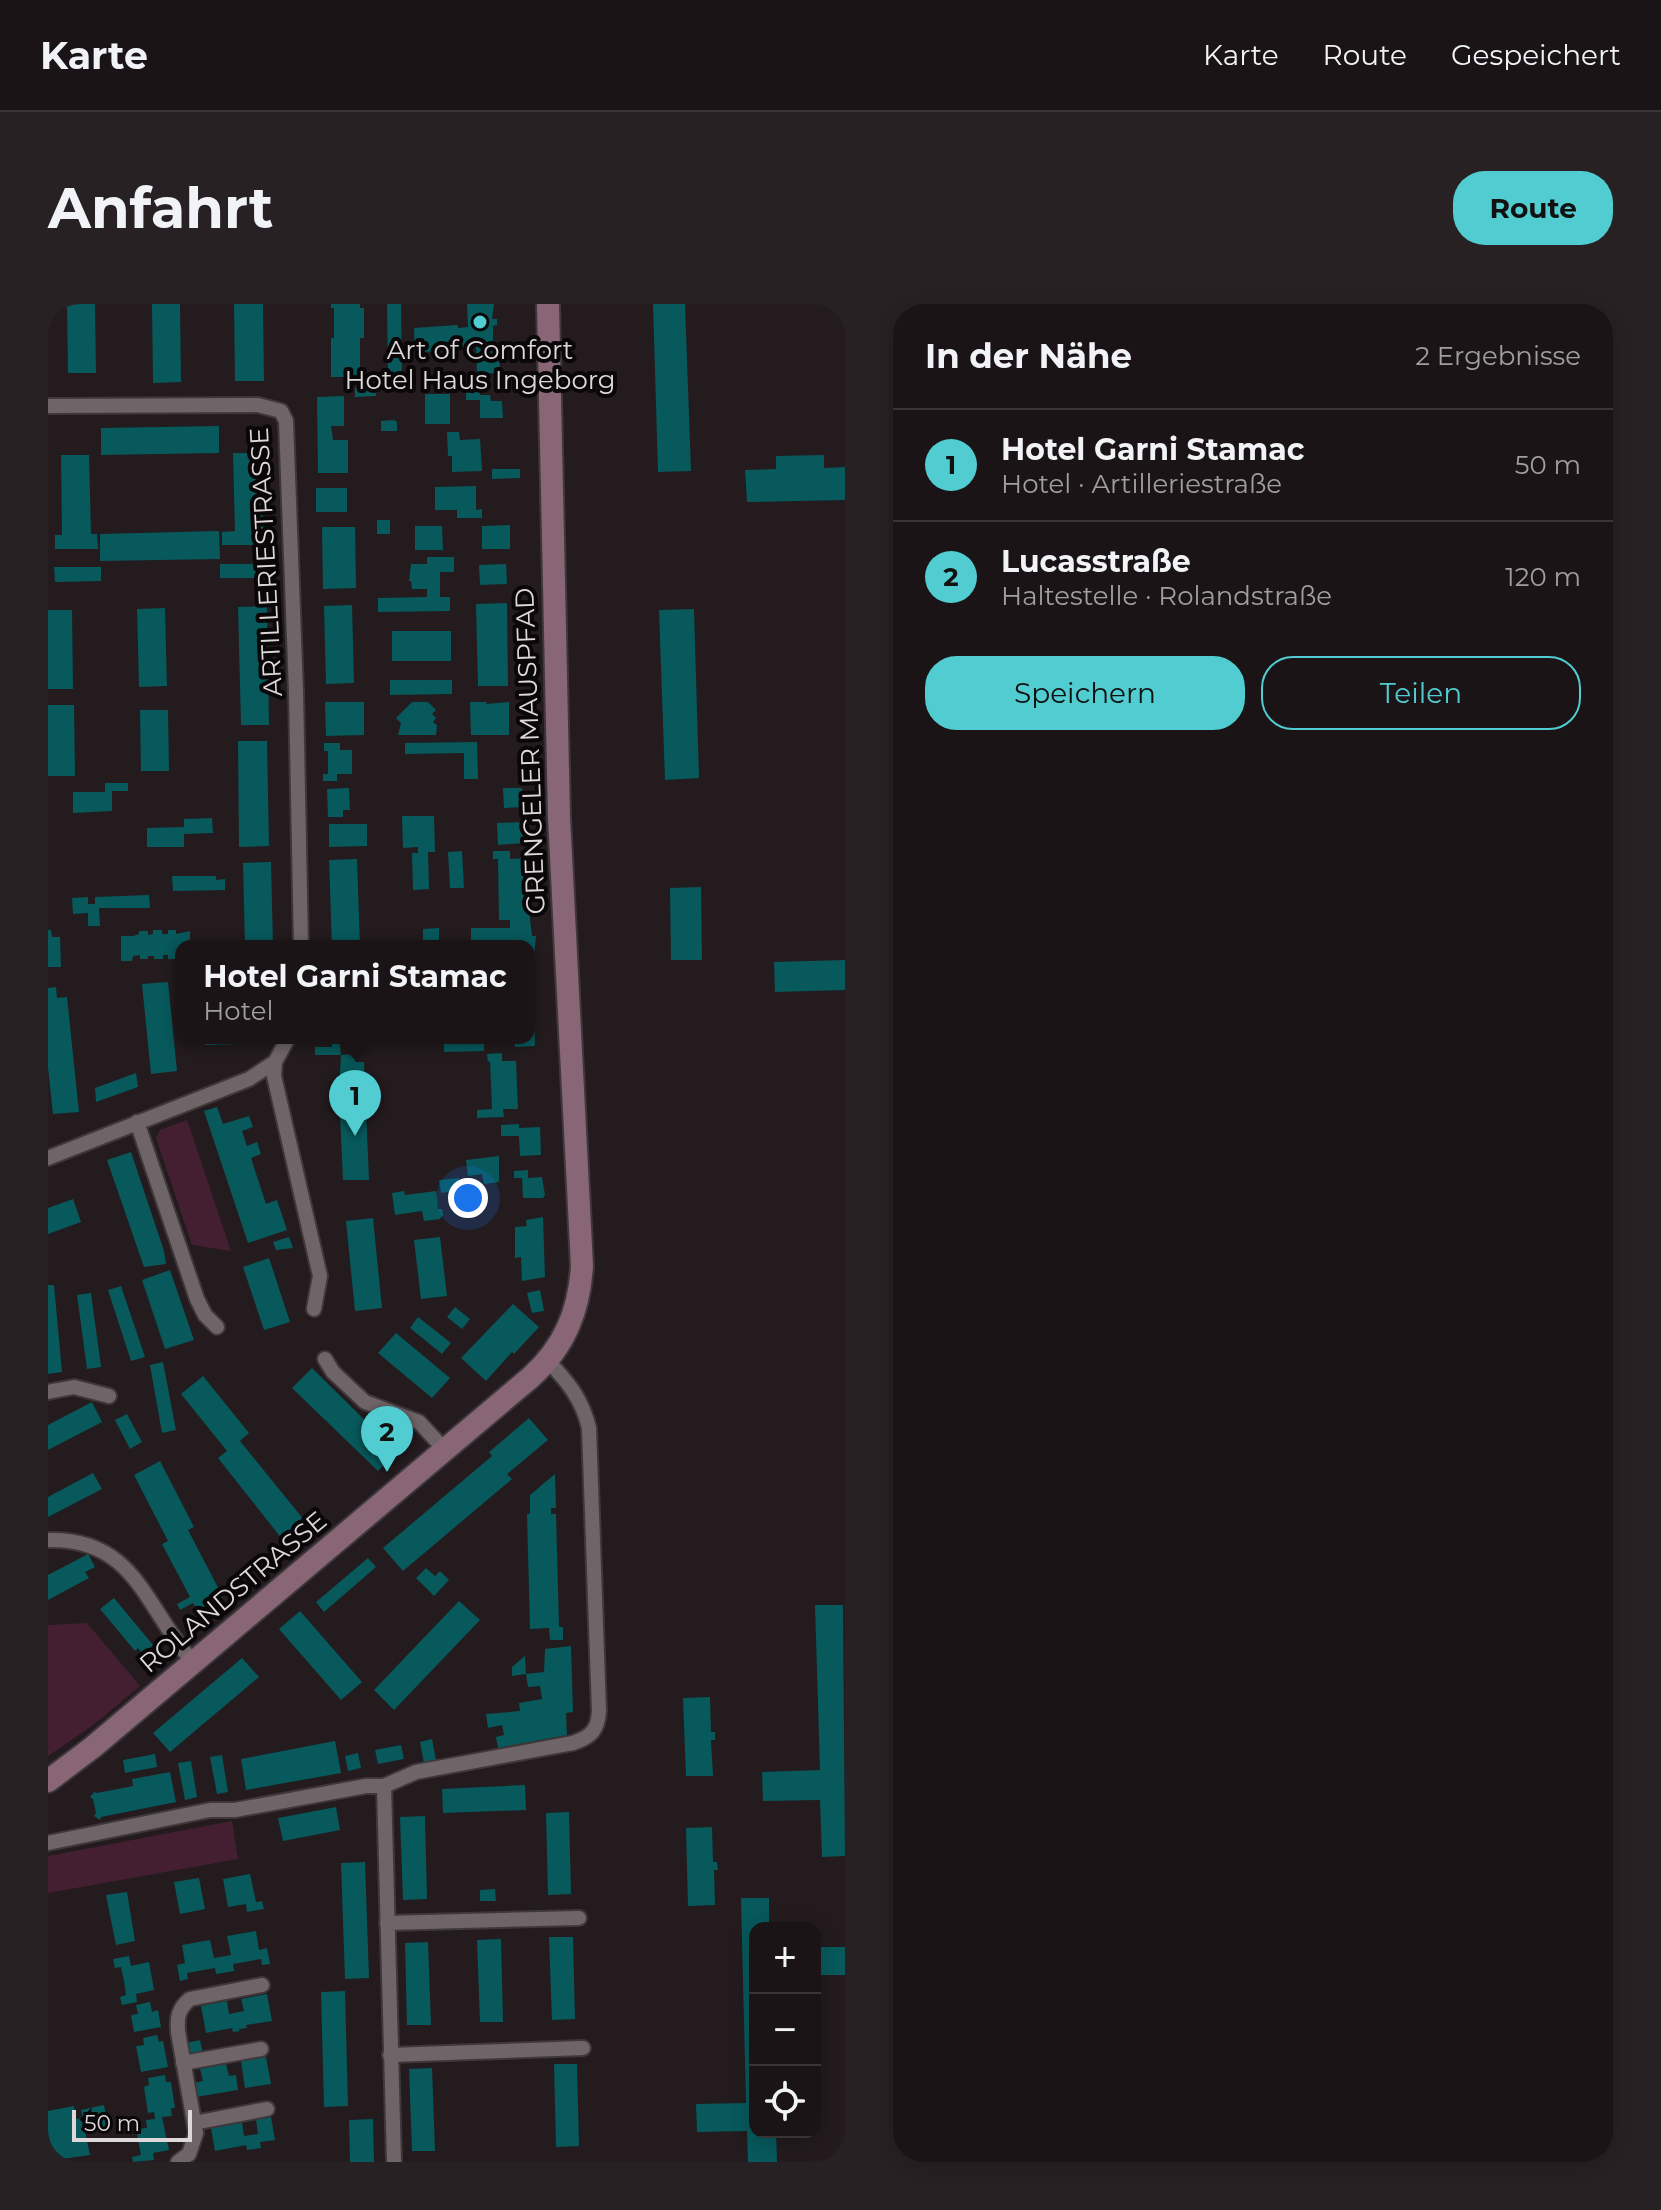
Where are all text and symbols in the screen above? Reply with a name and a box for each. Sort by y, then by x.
text: Karte [40,32,148,79]
text: Karte [1203,38,1279,72]
text: Route [1323,38,1407,72]
text: Gespeichert [1451,38,1621,72]
button: Route [1453,171,1613,245]
text: Anfahrt [48,174,273,242]
marker: Art of Comfort Hotel Haus Ingeborg [471,313,489,331]
place label: Art of Comfort Hotel Haus Ingeborg [344,334,616,396]
text: In der Nähe [925,335,1132,377]
text: 2 Ergebnisse [1415,340,1581,372]
street label: ARTILLERIESTRASSE [243,427,289,697]
text: Hotel Garni Stamac [1001,431,1305,468]
text: 1 [946,449,956,481]
text: 50 m [1515,449,1581,481]
text: Hotel · Artilleriestraße [1001,468,1282,500]
text: Lucasstraße [1001,543,1191,580]
text: 2 [943,561,959,593]
text: 120 m [1505,561,1581,593]
text: Haltestelle · Rolandstraße [1001,580,1332,612]
street label: GRENGELER MAUSPFAD [508,587,552,915]
button: Speichern [925,656,1245,730]
button: Teilen [1261,656,1581,730]
popup [175,940,535,1044]
text: Hotel Garni Stamac [203,958,507,995]
text: Hotel [203,995,273,1027]
pin: 1 [329,1070,381,1136]
your location [448,1178,488,1218]
pin: 2 [361,1406,413,1472]
street label: ROLANDSTRASSE [133,1504,333,1680]
map controls [749,1922,821,2138]
button: + [749,1922,821,1994]
button: − [749,1994,821,2066]
button: locate [749,2066,821,2138]
scale bar [72,2106,192,2142]
text: 50 m [84,2110,140,2137]

